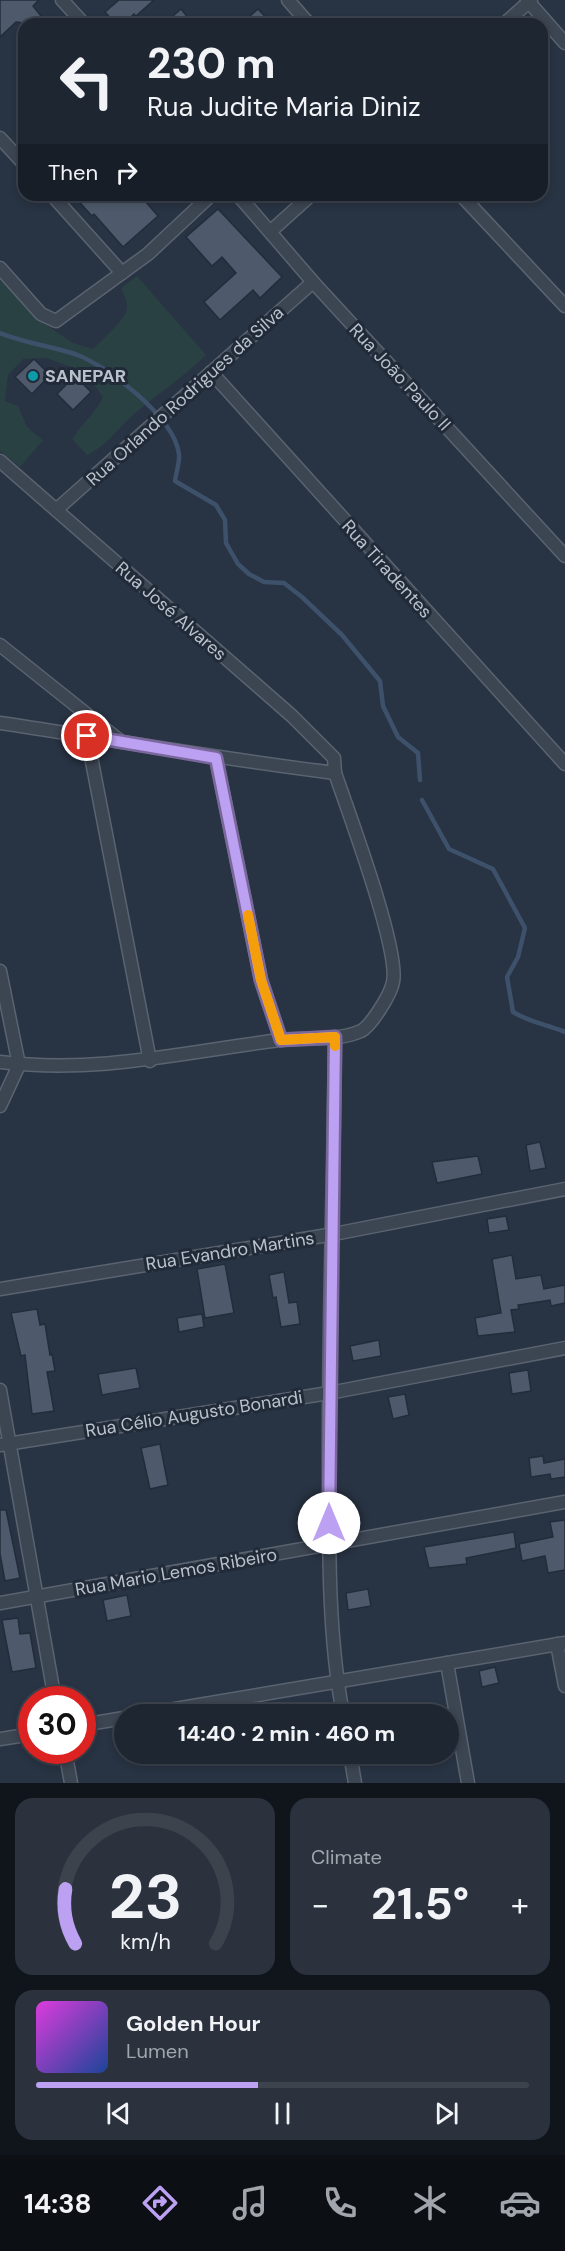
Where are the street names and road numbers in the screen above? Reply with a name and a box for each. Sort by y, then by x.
street label: Rua Orlando Rodrigues da Silva [81,301,289,491]
street label: Rua João Paulo II [344,318,456,436]
street label: Rua Tiradentes [336,515,438,623]
street label: Rua José Alvares [110,556,232,666]
street label: Rua Evandro Martins [144,1226,316,1276]
street label: Rua Célio Augusto Bonardi [84,1385,304,1443]
street label: Rua Mario Lemos Ribeiro [73,1542,279,1602]

